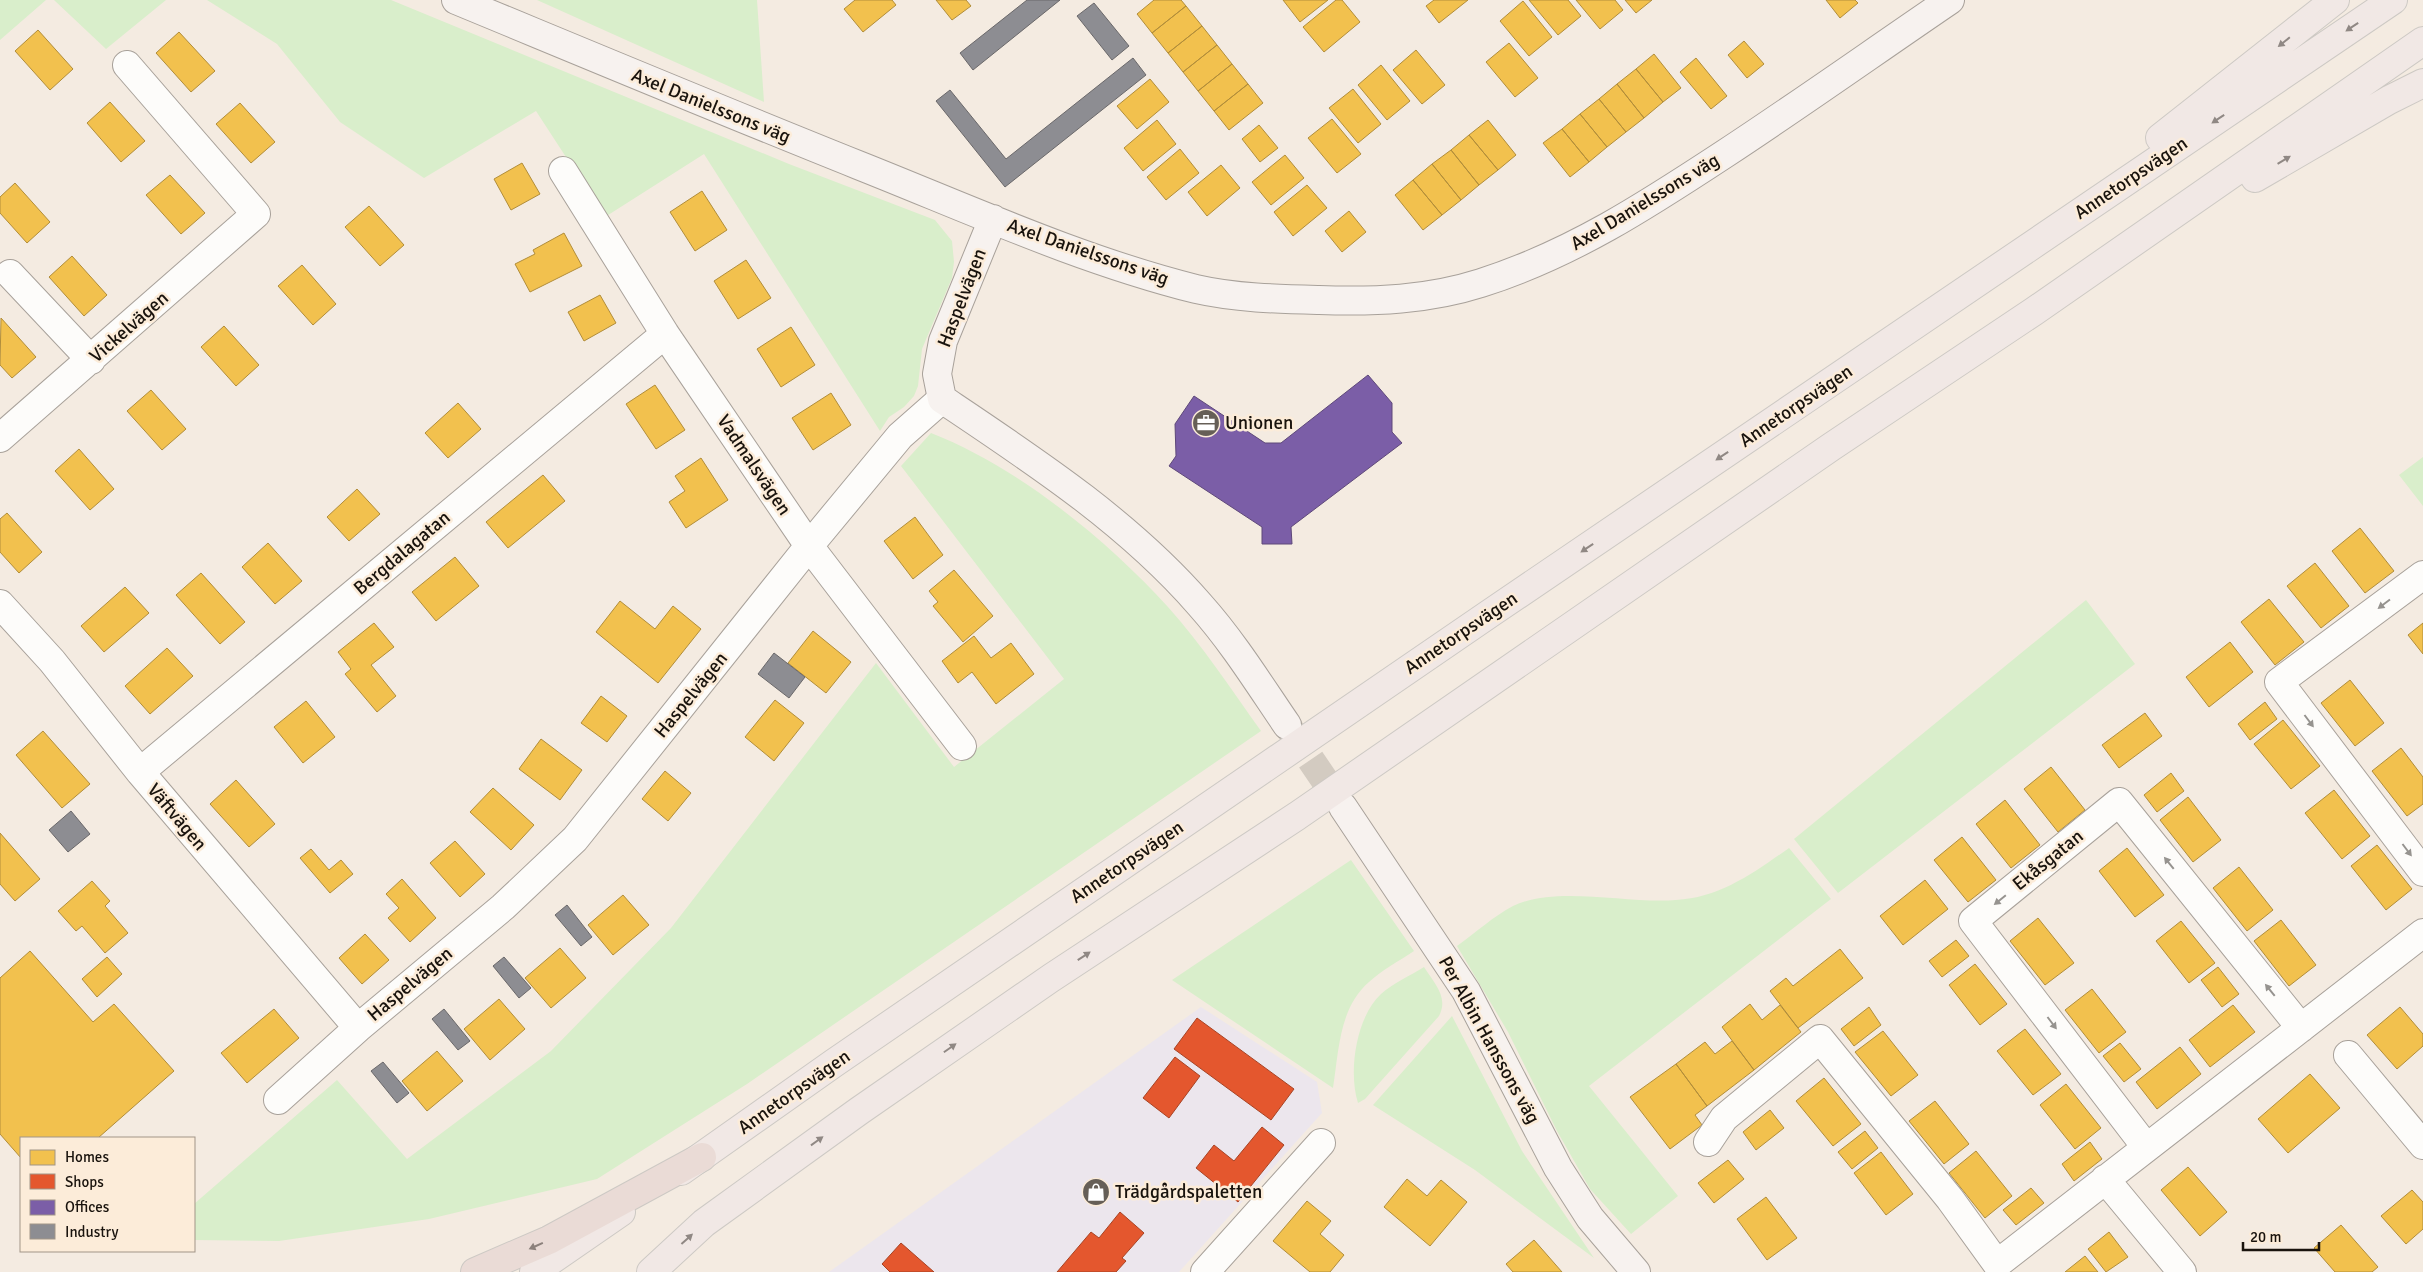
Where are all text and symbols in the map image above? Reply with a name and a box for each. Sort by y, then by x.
one-way arrow [2346,23,2359,32]
one-way arrow [2278,36,2291,47]
street label: Axel Danielssons väg [628,63,794,149]
one-way arrow [2211,114,2225,124]
street label: Annetorpsvägen [2070,131,2192,225]
street label: Axel Danielssons väg [1566,148,1724,256]
one-way arrow [2278,156,2291,165]
street label: Axel Danielssons väg [1004,213,1172,291]
street label: Haspelvägen [932,245,992,351]
street label: Vickelvägen [84,286,174,368]
street label: Annetorpsvägen [1735,359,1857,453]
office icon: Unionen [1191,408,1221,438]
street label: Vadmalsvägen [711,410,797,520]
place label: Unionen [1225,411,1293,435]
one-way arrow [1715,451,1729,461]
street label: Bergdalagatan [349,506,455,600]
one-way arrow [1581,543,1594,552]
street label: Annetorpsvägen [1400,586,1522,680]
one-way arrow [2377,599,2391,609]
street label: Haspelvägen [649,647,733,743]
one-way arrow [2304,714,2314,728]
street label: Väftvägen [142,778,212,856]
street label: Annetorpsvägen [1066,815,1188,909]
street label: Ekåsgatan [2008,824,2088,896]
one-way arrow [2402,843,2412,857]
one-way arrow [2164,856,2174,870]
one-way arrow [1994,894,2007,905]
street label: Haspelvägen [363,941,457,1027]
one-way arrow [1077,951,1091,961]
street label: Per Albin Hanssons väg [1433,952,1545,1128]
one-way arrow [2265,984,2276,997]
one-way arrow [2046,1016,2057,1029]
one-way arrow [943,1043,957,1053]
street label: Annetorpsvägen [733,1044,855,1140]
one-way arrow [810,1136,824,1146]
legend [20,1137,195,1252]
text: Homes [65,1148,109,1166]
text: Shops [65,1173,104,1191]
shop icon: Trädgårdspaletten [1081,1177,1111,1207]
place label: Trädgårdspaletten [1115,1180,1262,1204]
text: Offices [65,1198,110,1216]
scale bar [2243,1220,2319,1252]
text: Industry [65,1223,118,1241]
text: 20 m [2250,1228,2281,1246]
one-way arrow [680,1233,693,1244]
one-way arrow [529,1242,543,1250]

